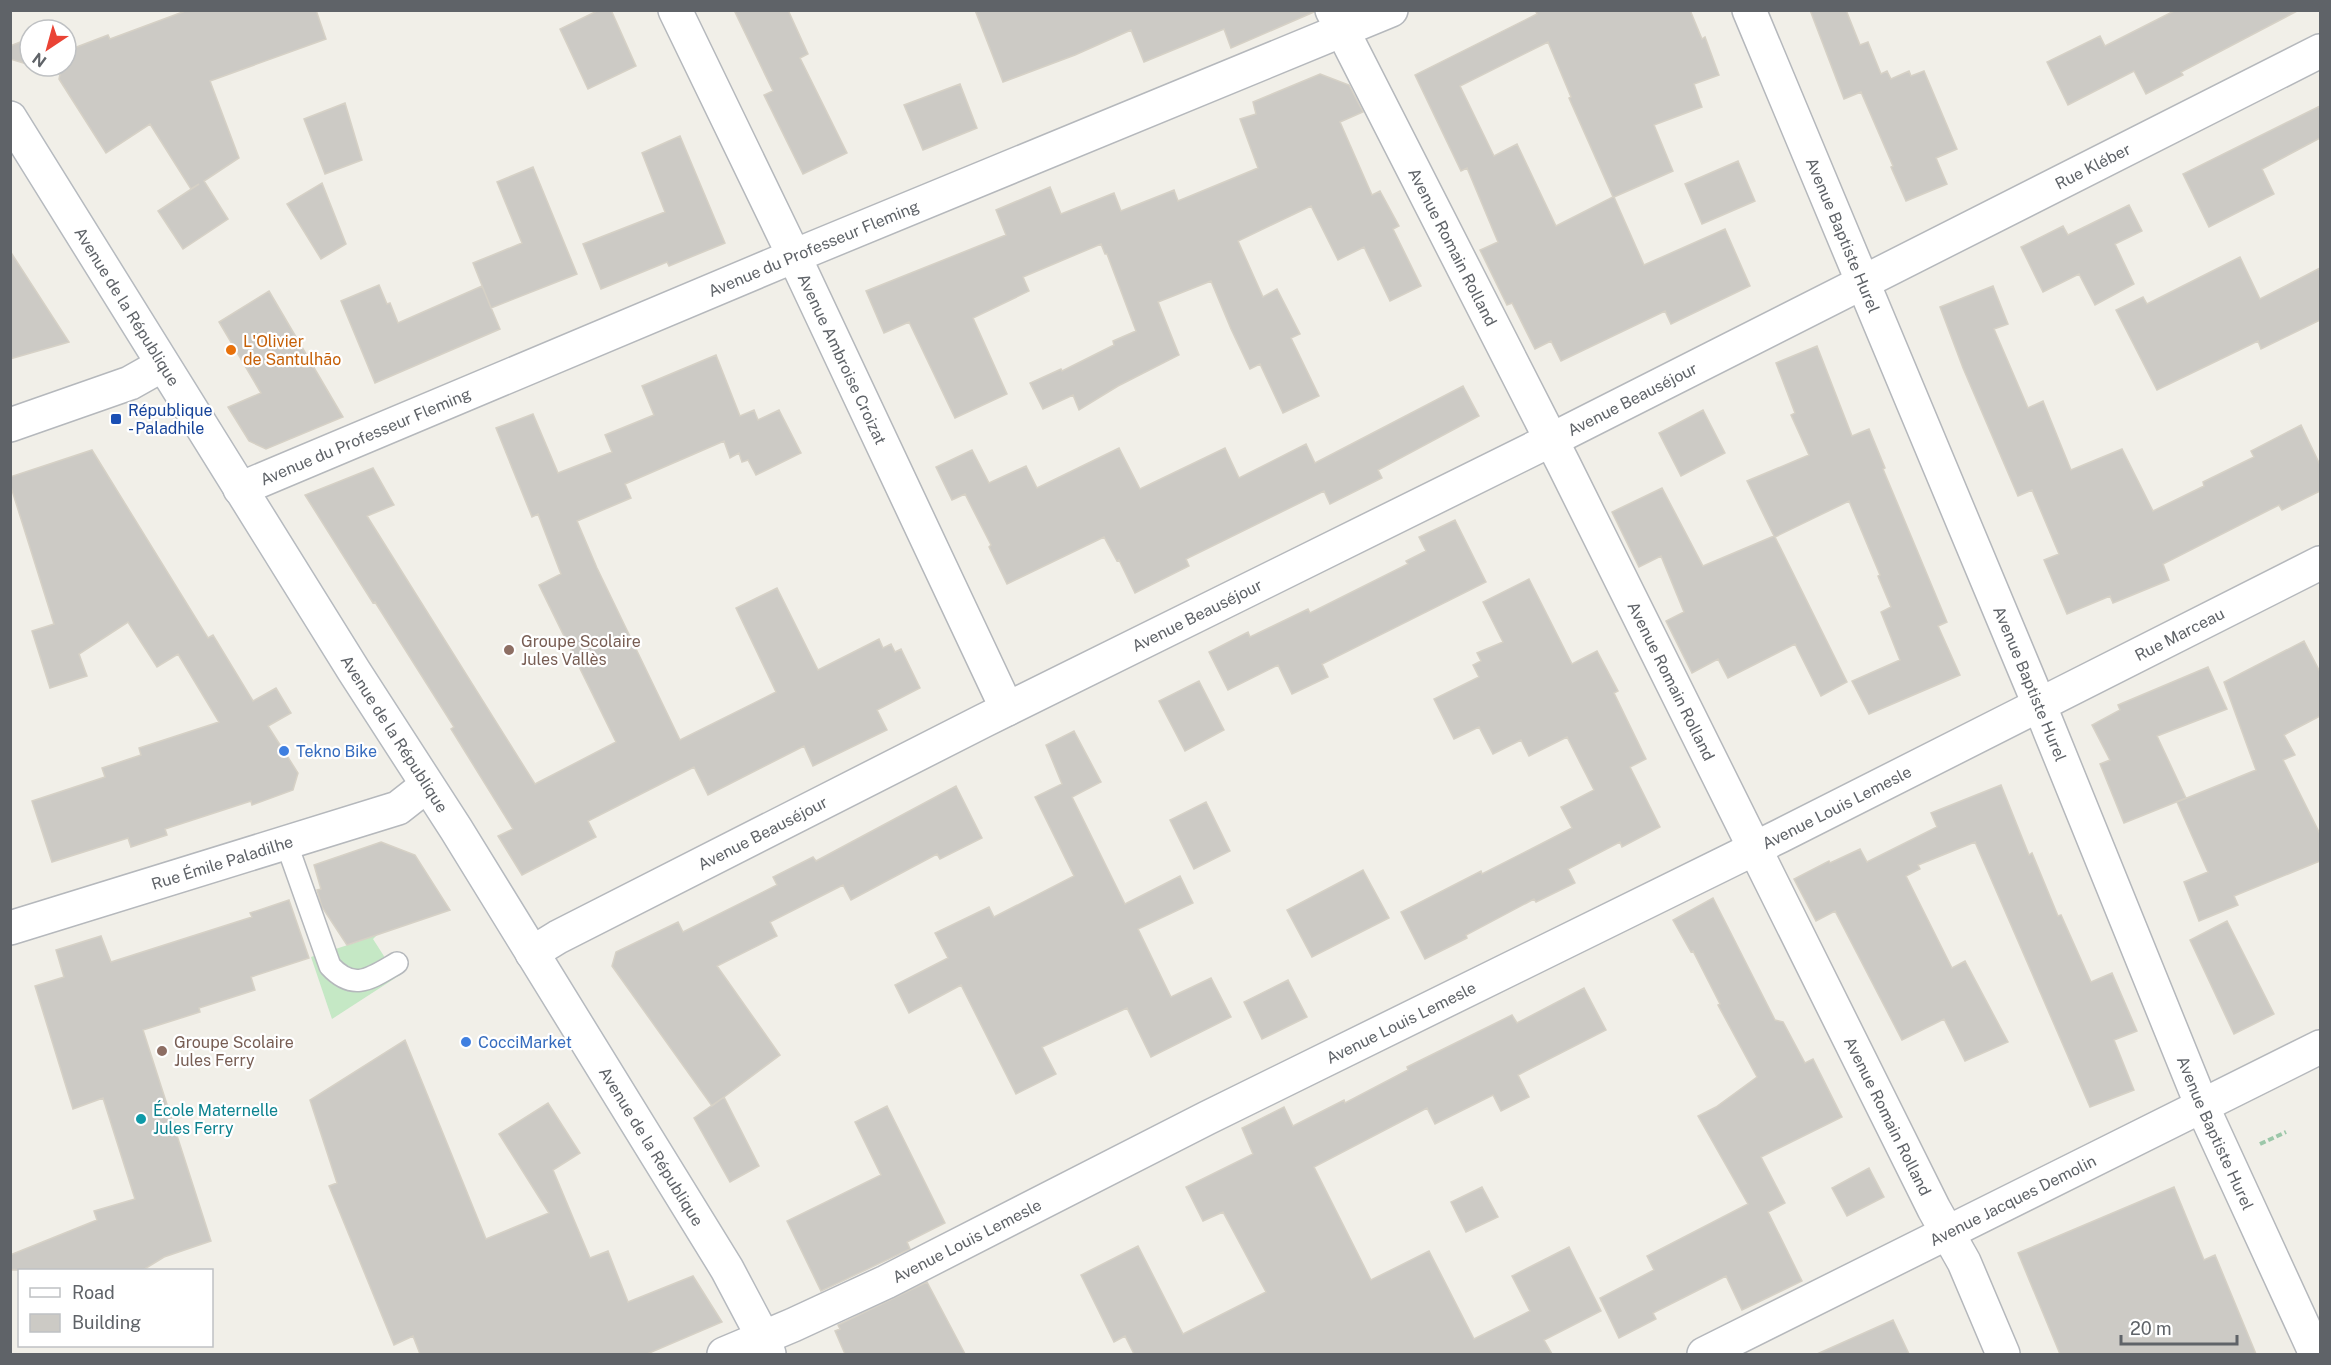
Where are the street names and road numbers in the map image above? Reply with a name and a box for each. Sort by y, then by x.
street label: Rue Kléber [2052,139,2134,193]
street label: Avenue Baptiste Hurel [1802,155,1883,316]
street label: Avenue Romain Rolland [1404,165,1501,329]
street label: Avenue du Professeur Fleming [705,197,922,301]
street label: Avenue de la République [70,224,183,390]
street label: Avenue Ambroise Croizat [794,271,890,448]
street label: Avenue Beauséjour [1564,359,1700,440]
street label: Avenue du Professeur Fleming [257,384,474,489]
street label: Avenue Beauséjour [1129,575,1265,656]
street label: Avenue Romain Rolland [1624,599,1718,764]
street label: Avenue Baptiste Hurel [1989,603,2070,764]
street label: Rue Marceau [2132,604,2228,665]
street label: Avenue de la République [337,652,452,816]
street label: Avenue Louis Lemesle [1759,762,1915,853]
street label: Avenue Beauséjour [695,793,831,874]
street label: Rue Émile Paladilhe [149,832,295,894]
street label: Avenue Louis Lemesle [1323,978,1479,1068]
street label: Avenue Romain Rolland [1840,1034,1935,1199]
street label: Avenue Baptiste Hurel [2173,1053,2258,1213]
street label: Avenue de la République [595,1064,707,1230]
street label: Avenue Jacques Demolin [1927,1151,2099,1250]
street label: Avenue Louis Lemesle [889,1195,1045,1287]

